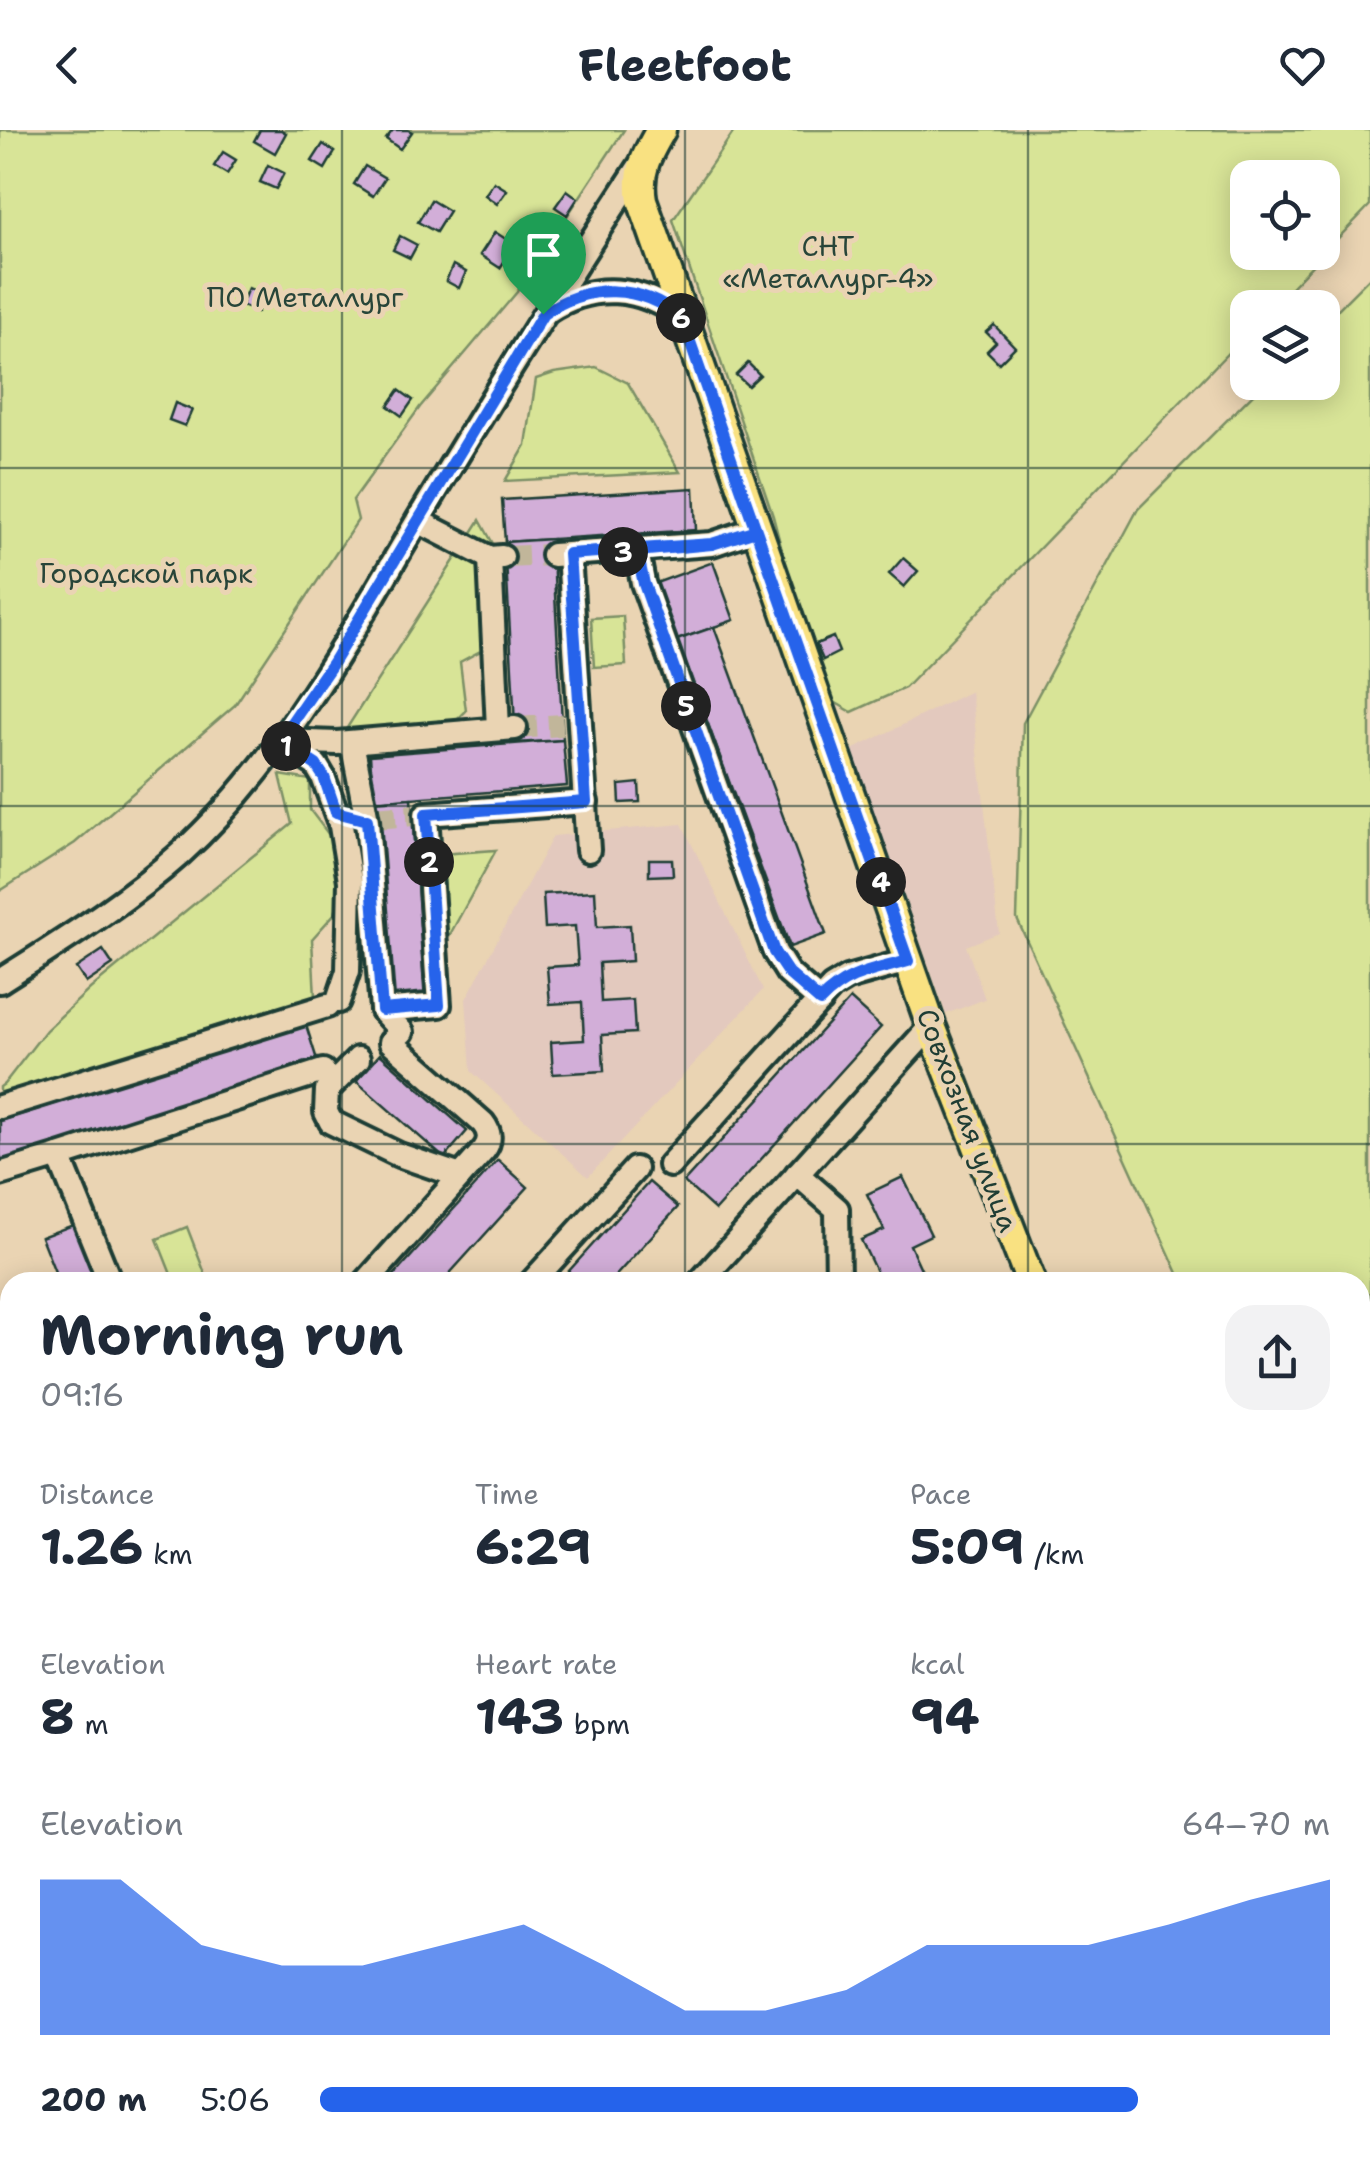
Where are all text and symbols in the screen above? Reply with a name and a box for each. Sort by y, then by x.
text: Fleetfoot [578,35,792,95]
icon: back [40,38,95,93]
icon: heart [1275,38,1330,93]
map controls [1230,160,1340,400]
button: locate [1230,160,1340,270]
pin [501,212,586,315]
icon: arrive [516,227,571,282]
park label: СНТ «Металлург-4» [722,227,934,297]
park label: ПО Металлург [207,278,404,316]
button: layers [1230,290,1340,400]
pin: 6 [656,293,706,343]
text: 6 [671,299,691,337]
pin: 3 [598,527,648,577]
text: 3 [613,533,633,571]
park label: Городской парк [39,554,253,592]
pin: 5 [661,681,711,731]
text: 5 [677,687,695,725]
pin: 1 [261,721,311,771]
text: 1 [280,727,292,765]
pin: 2 [404,837,454,887]
text: 2 [419,843,439,881]
pin: 4 [856,857,906,907]
text: 4 [871,863,891,901]
street label: Совхозная улица [908,1003,1028,1237]
text: Morning run [40,1298,404,1372]
button: share [1225,1305,1330,1410]
text: 09:16 [40,1373,124,1416]
text: Distance [40,1475,155,1513]
text: Time [475,1475,539,1513]
text: Pace [910,1475,972,1513]
text: 1.26 [40,1513,143,1580]
text: 6:29 [475,1513,592,1580]
text: 5:09 [910,1513,1025,1580]
text: km [143,1535,193,1573]
text: /km [1025,1535,1084,1573]
text: Elevation [40,1645,165,1683]
text: Heart rate [475,1645,618,1683]
text: kcal [910,1645,964,1683]
text: 8 [40,1683,75,1750]
text: 143 [475,1683,564,1750]
text: 94 [910,1683,979,1750]
text: m [75,1705,109,1743]
text: bpm [564,1705,630,1743]
text: Elevation [40,1802,183,1845]
text: 64–70 m [1181,1802,1330,1845]
text: 200 m [40,2078,147,2121]
text: 5:06 [200,2078,270,2121]

